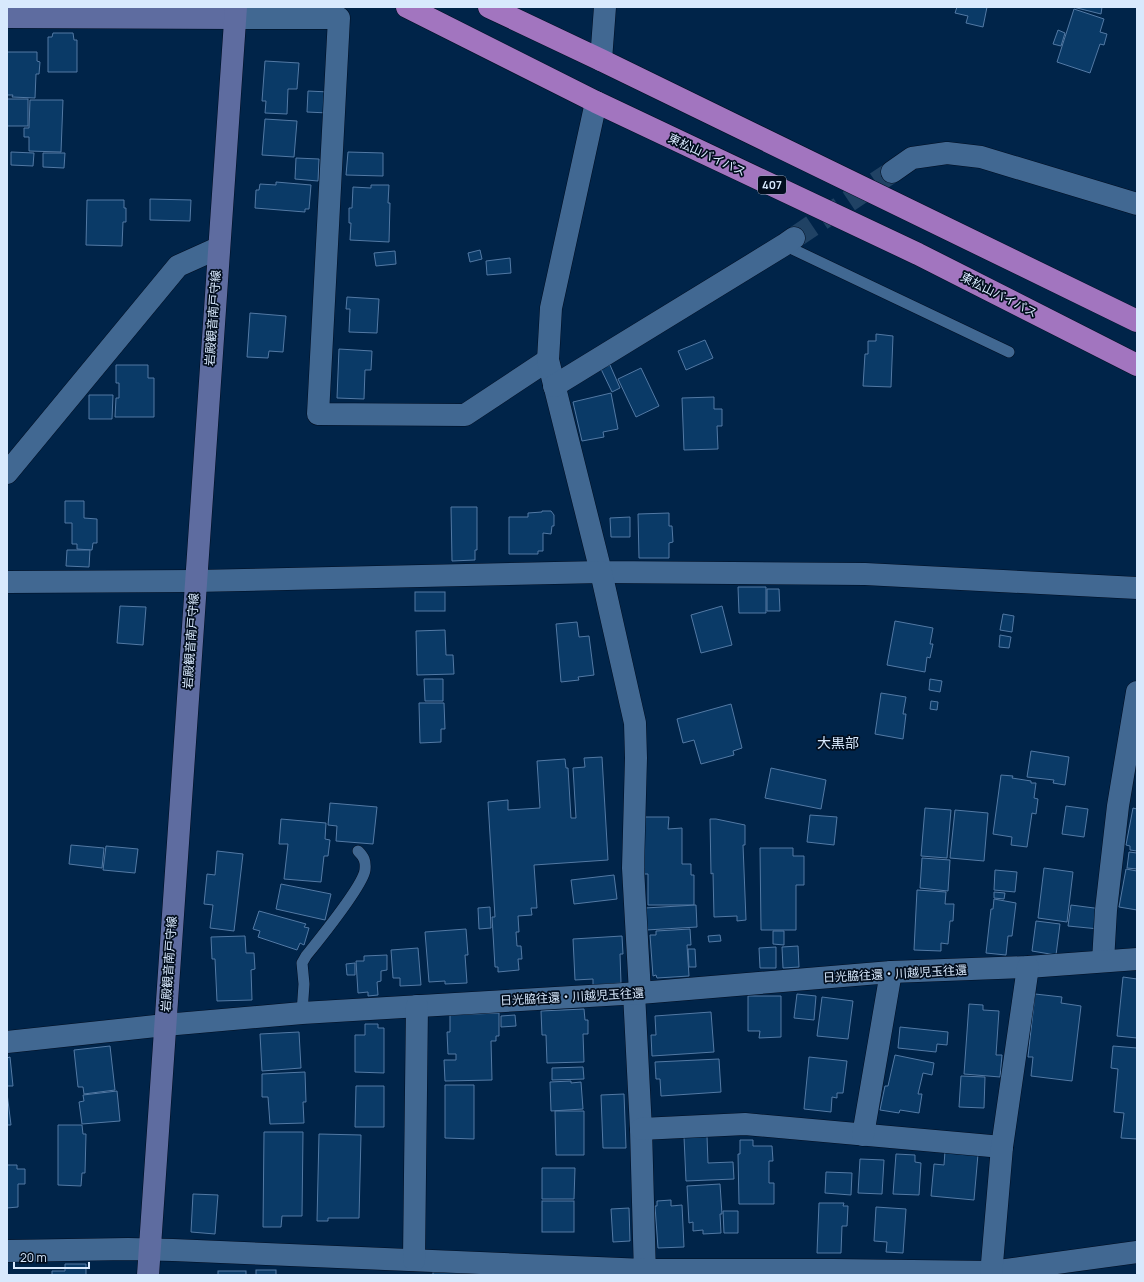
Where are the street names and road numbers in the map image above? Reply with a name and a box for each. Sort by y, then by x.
street label: 東松山バイパス [666,129,749,180]
road number: 407 [758,176,786,194]
street label: 東松山バイパス [958,268,1040,321]
street label: 岩殿観音南戸守線 [201,269,224,366]
street label: 岩殿観音南戸守線 [179,592,202,689]
street label: 岩殿観音南戸守線 [157,915,180,1012]
street label: 日光脇往還・川越児玉往還 [823,961,967,986]
street label: 日光脇往還・川越児玉往還 [500,984,644,1009]

